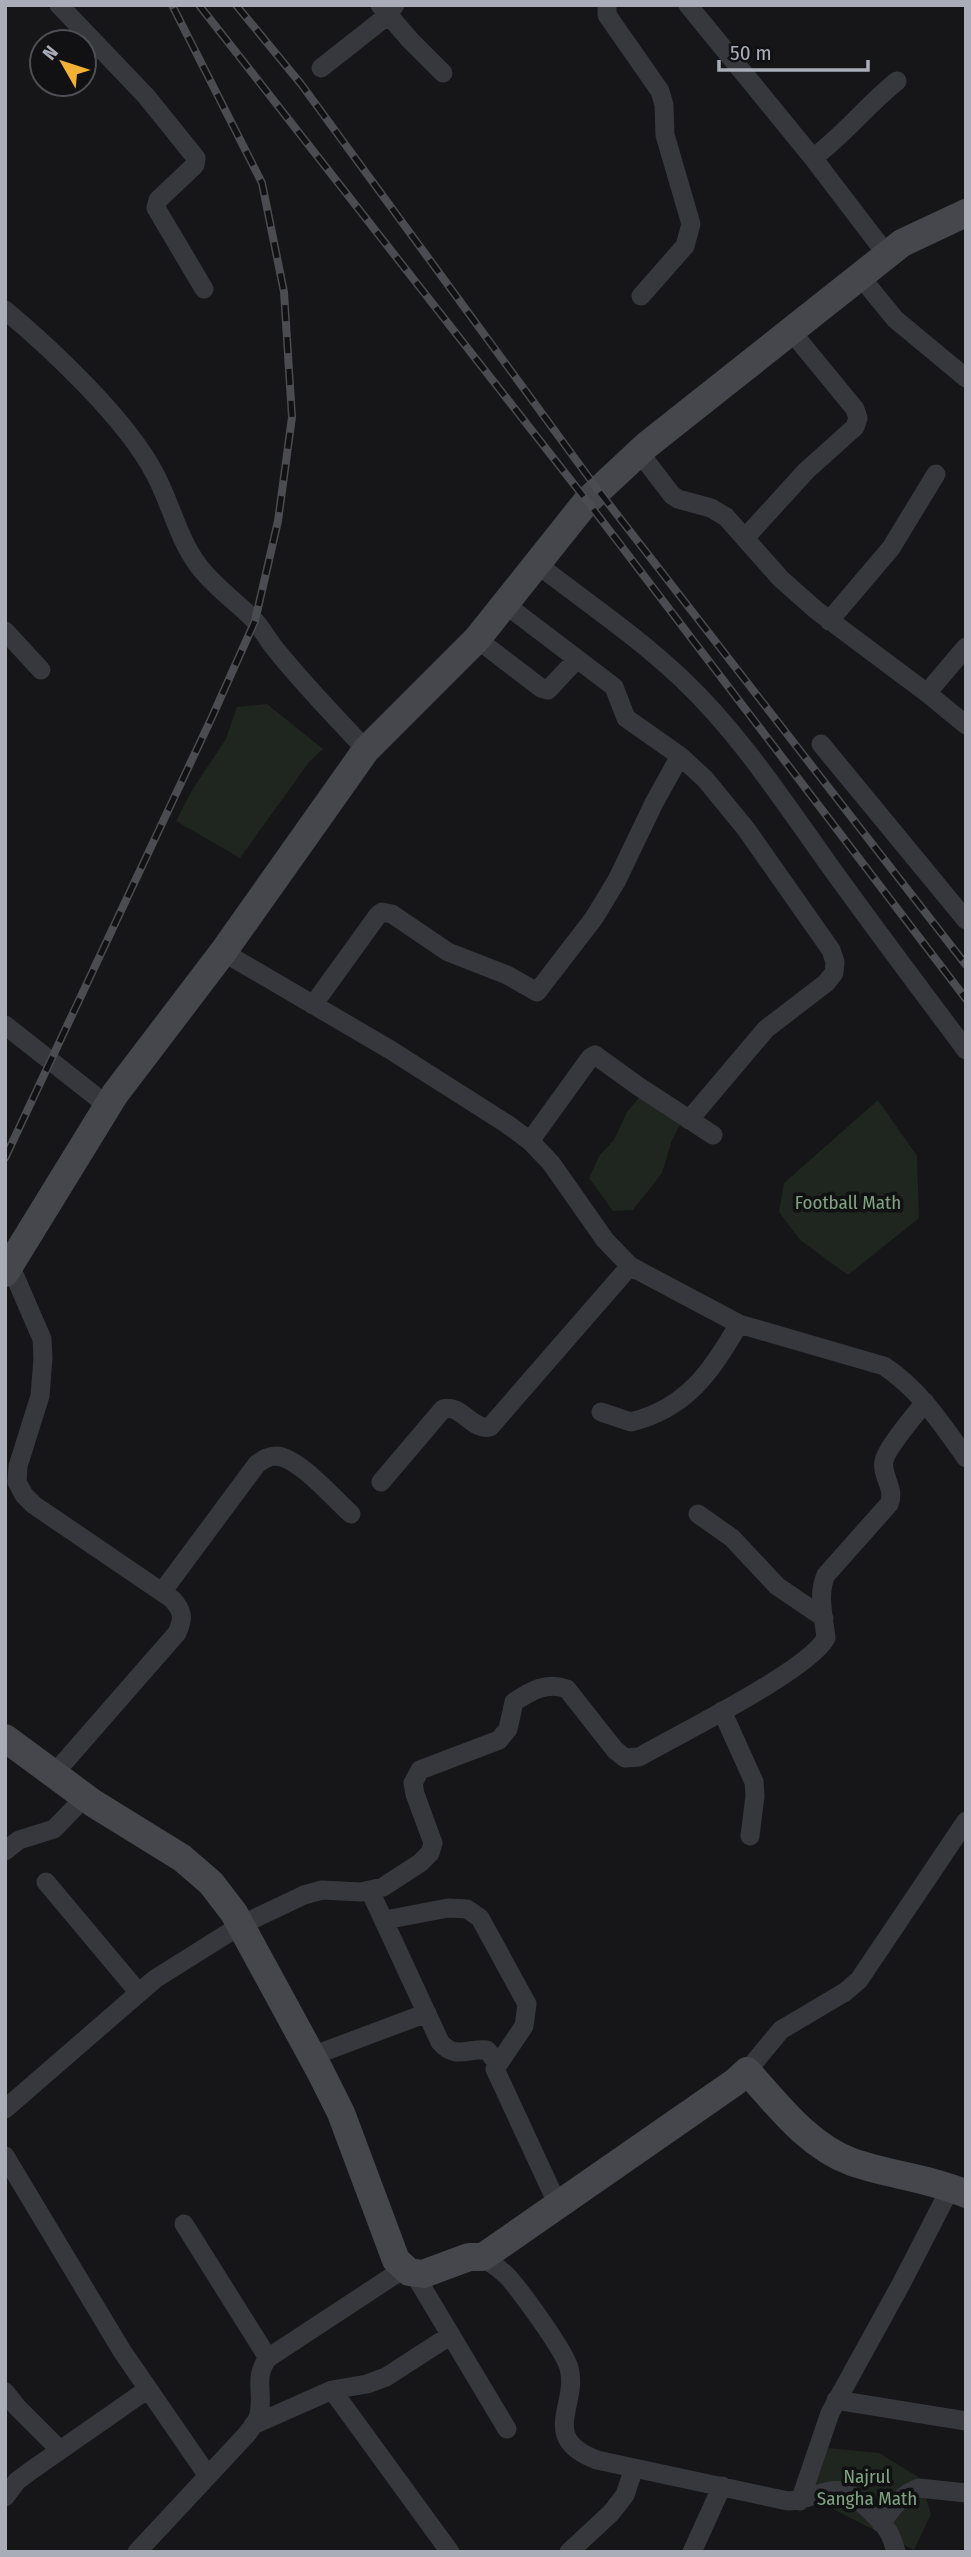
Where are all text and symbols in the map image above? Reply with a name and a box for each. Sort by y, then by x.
north arrow [28,28,98,98]
scale bar [719,28,868,72]
text: 50 m [730,40,772,66]
text: N [38,41,63,64]
park label: Football Math [795,1191,901,1214]
park label: Najrul Sangha Math [817,2465,917,2510]

